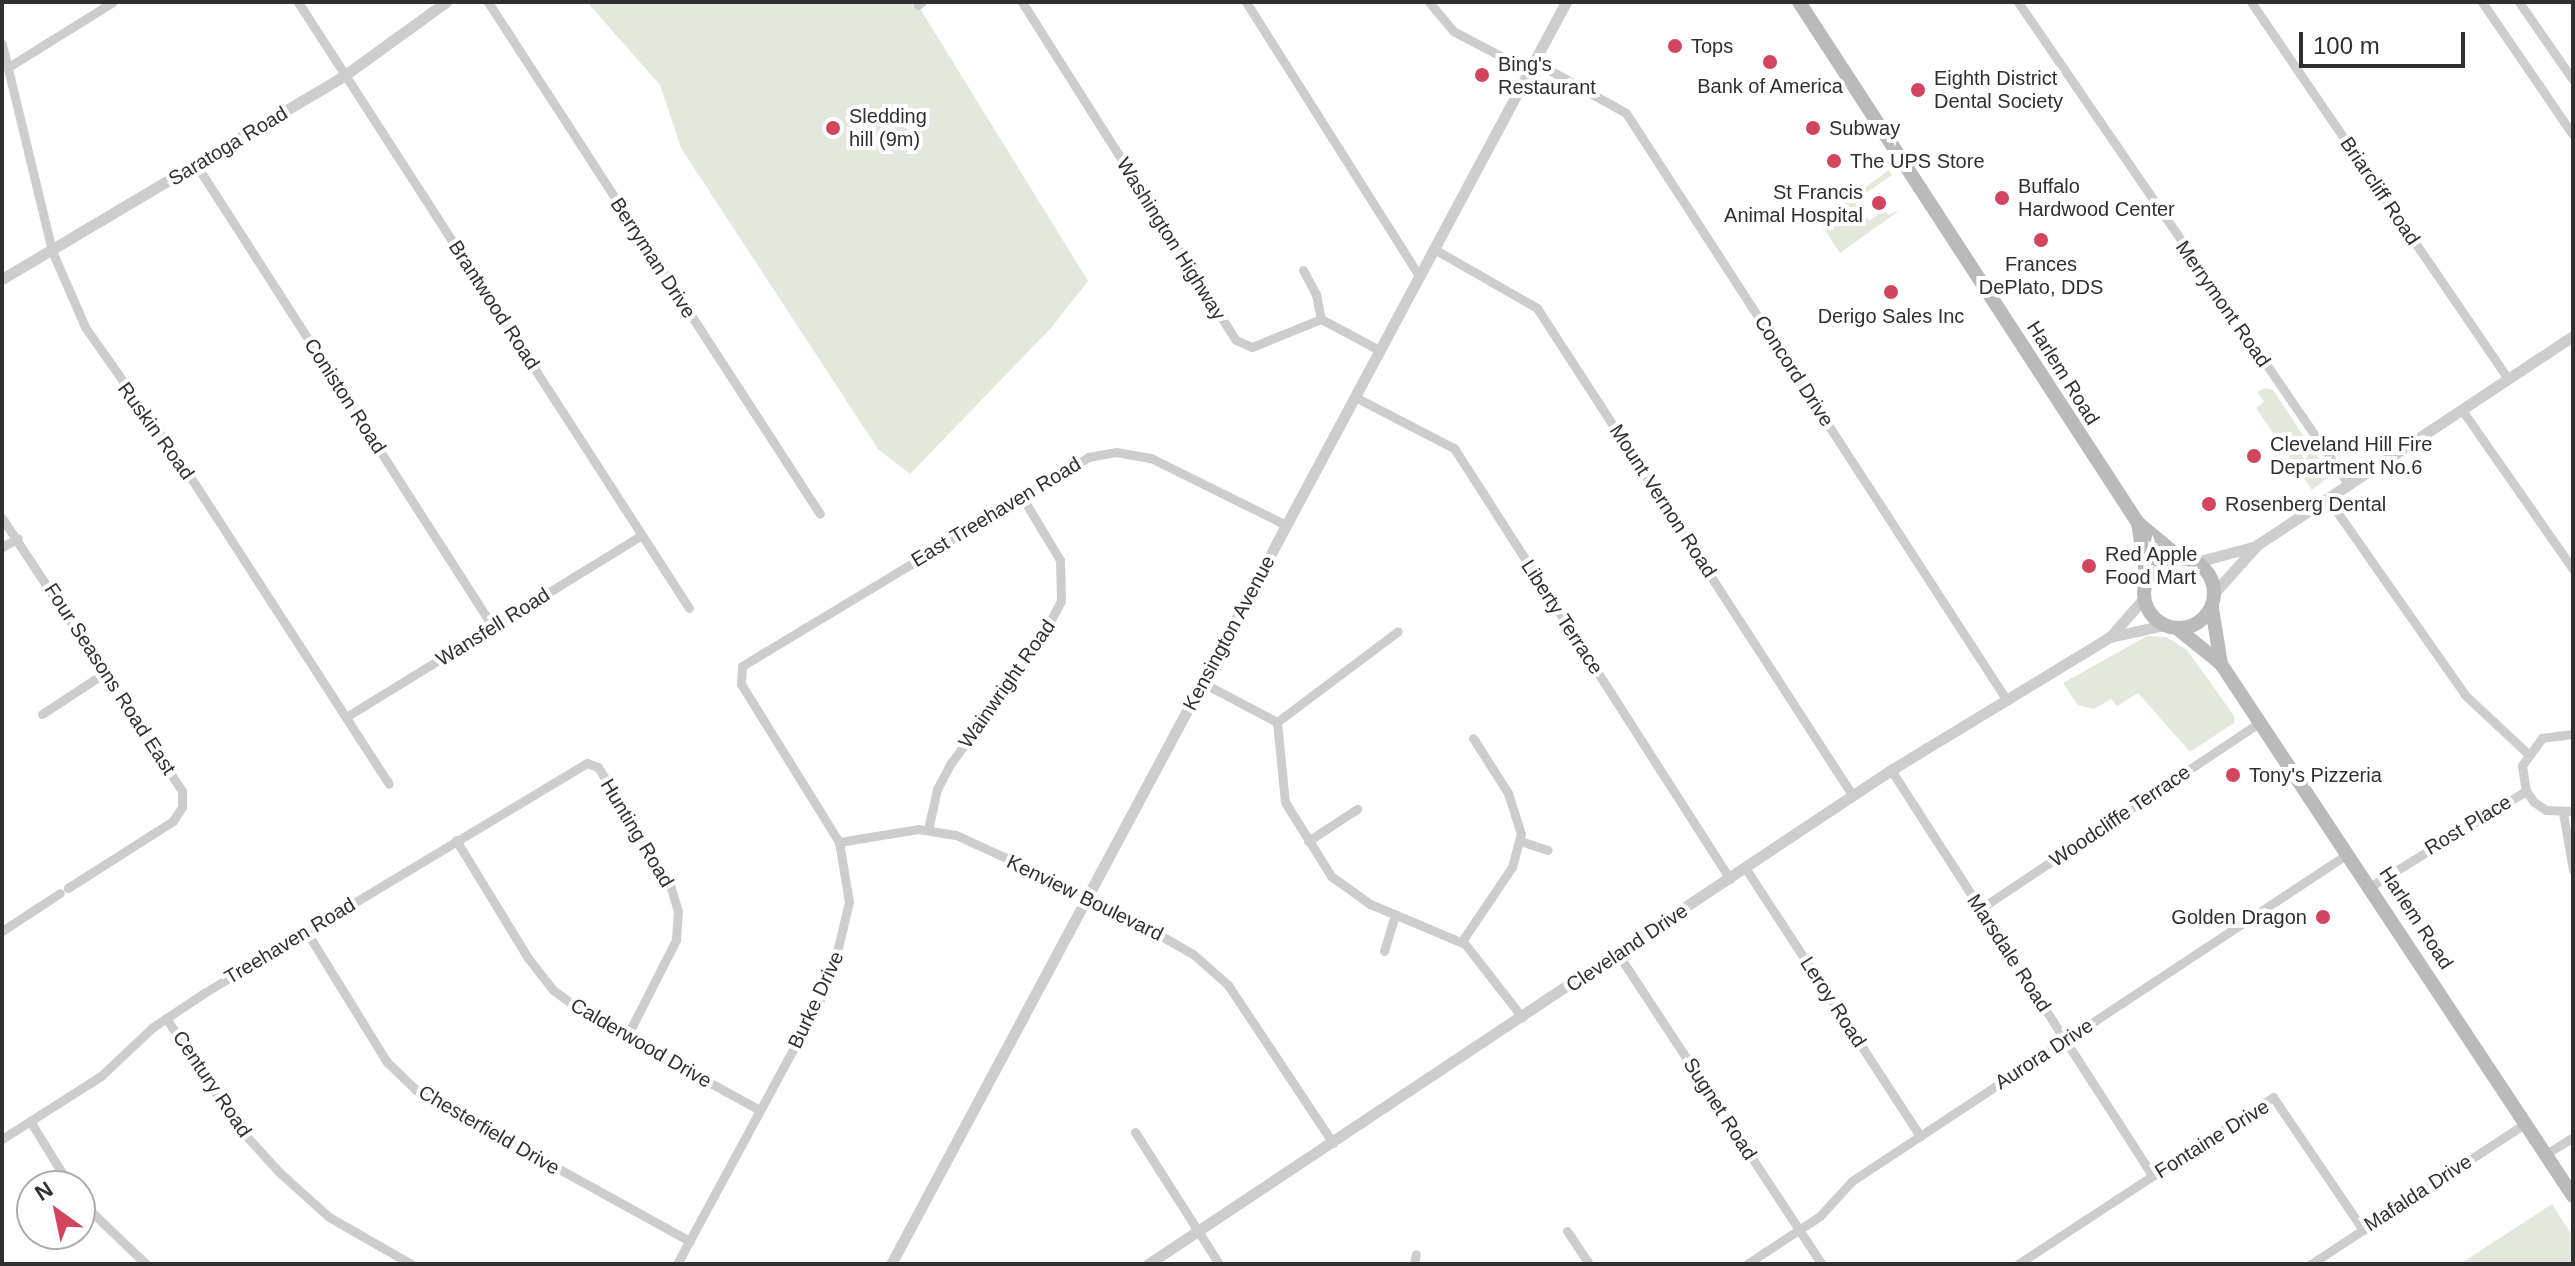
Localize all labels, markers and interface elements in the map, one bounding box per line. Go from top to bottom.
scale bar [2303,16,2469,66]
text: 100 m [2313,32,2380,59]
place label: Tops [1691,34,1733,58]
marker: Tops [1666,37,1684,55]
place label: Bing's Restaurant [1498,52,1596,99]
marker: Bank of America [1761,53,1779,71]
marker: Bing's Restaurant [1473,66,1491,84]
place label: Eighth District Dental Society [1934,66,2063,113]
place label: Bank of America [1697,74,1843,98]
marker: Eighth District Dental Society [1909,81,1927,99]
street label: Saratoga Road [164,101,292,191]
place label: Sledding hill (9m) [849,104,927,151]
place label: Subway [1829,116,1900,140]
marker: Sledding hill (9m) [824,119,842,137]
marker: Subway [1804,119,1822,137]
street label: Briarcliff Road [2335,132,2425,250]
place label: The UPS Store [1850,149,1985,173]
marker: The UPS Store [1825,152,1843,170]
street label: Washington Highway [1111,153,1231,325]
place label: Buffalo Hardwood Center [2018,174,2175,221]
place label: St Francis Animal Hospital [1724,180,1863,227]
marker: Buffalo Hardwood Center [1993,189,2011,207]
street label: Berryman Drive [605,193,701,323]
marker: St Francis Animal Hospital [1870,194,1888,212]
marker: Frances DePlato, DDS [2032,231,2050,249]
street label: Brantwood Road [443,236,545,374]
street label: Merrymont Road [2170,236,2276,372]
place label: Frances DePlato, DDS [1979,252,2103,299]
marker: Derigo Sales Inc [1882,283,1900,301]
place label: Derigo Sales Inc [1818,304,1964,328]
street label: Concord Drive [1749,311,1839,431]
street label: Harlem Road [2022,317,2104,429]
street label: Coniston Road [299,334,391,458]
street label: Ruskin Road [113,378,199,484]
street label: Mount Vernon Road [1604,420,1722,582]
place label: Cleveland Hill Fire Department No.6 [2270,432,2432,479]
marker: Cleveland Hill Fire Department No.6 [2245,447,2263,465]
street label: East Treehaven Road [907,452,1085,572]
place label: Rosenberg Dental [2225,492,2386,516]
marker: Rosenberg Dental [2200,495,2218,513]
place label: Red Apple Food Mart [2105,542,2198,589]
street label: Kensington Avenue [1178,551,1280,715]
street label: Liberty Terrace [1516,555,1608,679]
marker: Red Apple Food Mart [2080,557,2098,575]
street label: Four Seasons Road East [39,579,181,779]
street label: Wansfell Road [432,583,554,671]
street label: Wainwright Road [954,615,1060,753]
street label: Woodcliffe Terrace [2045,760,2195,872]
place label: Tony's Pizzeria [2249,763,2382,787]
marker: Tony's Pizzeria [2224,766,2242,784]
street label: Hunting Road [595,774,679,892]
street label: Rost Place [2420,790,2516,860]
street label: Kenview Boulevard [1003,850,1167,946]
street label: Harlem Road [2374,862,2458,974]
street label: Marsdale Road [1962,890,2056,1016]
street label: Treehaven Road [220,893,360,989]
street label: Cleveland Drive [1562,899,1692,997]
place label: Golden Dragon [2171,905,2307,929]
marker: Golden Dragon [2314,908,2332,926]
street label: Burke Drive [783,948,849,1052]
street label: Leroy Road [1795,952,1871,1052]
street label: Calderwood Drive [566,993,716,1093]
street label: Aurora Drive [1990,1013,2098,1095]
street label: Century Road [168,1026,256,1142]
street label: Sugnet Road [1678,1054,1762,1164]
street label: Chesterfield Drive [414,1080,564,1180]
street label: Fontaine Drive [2150,1094,2274,1184]
street label: Mafalda Drive [2360,1149,2476,1237]
north arrow [16,1170,96,1250]
text: N [30,1176,57,1206]

